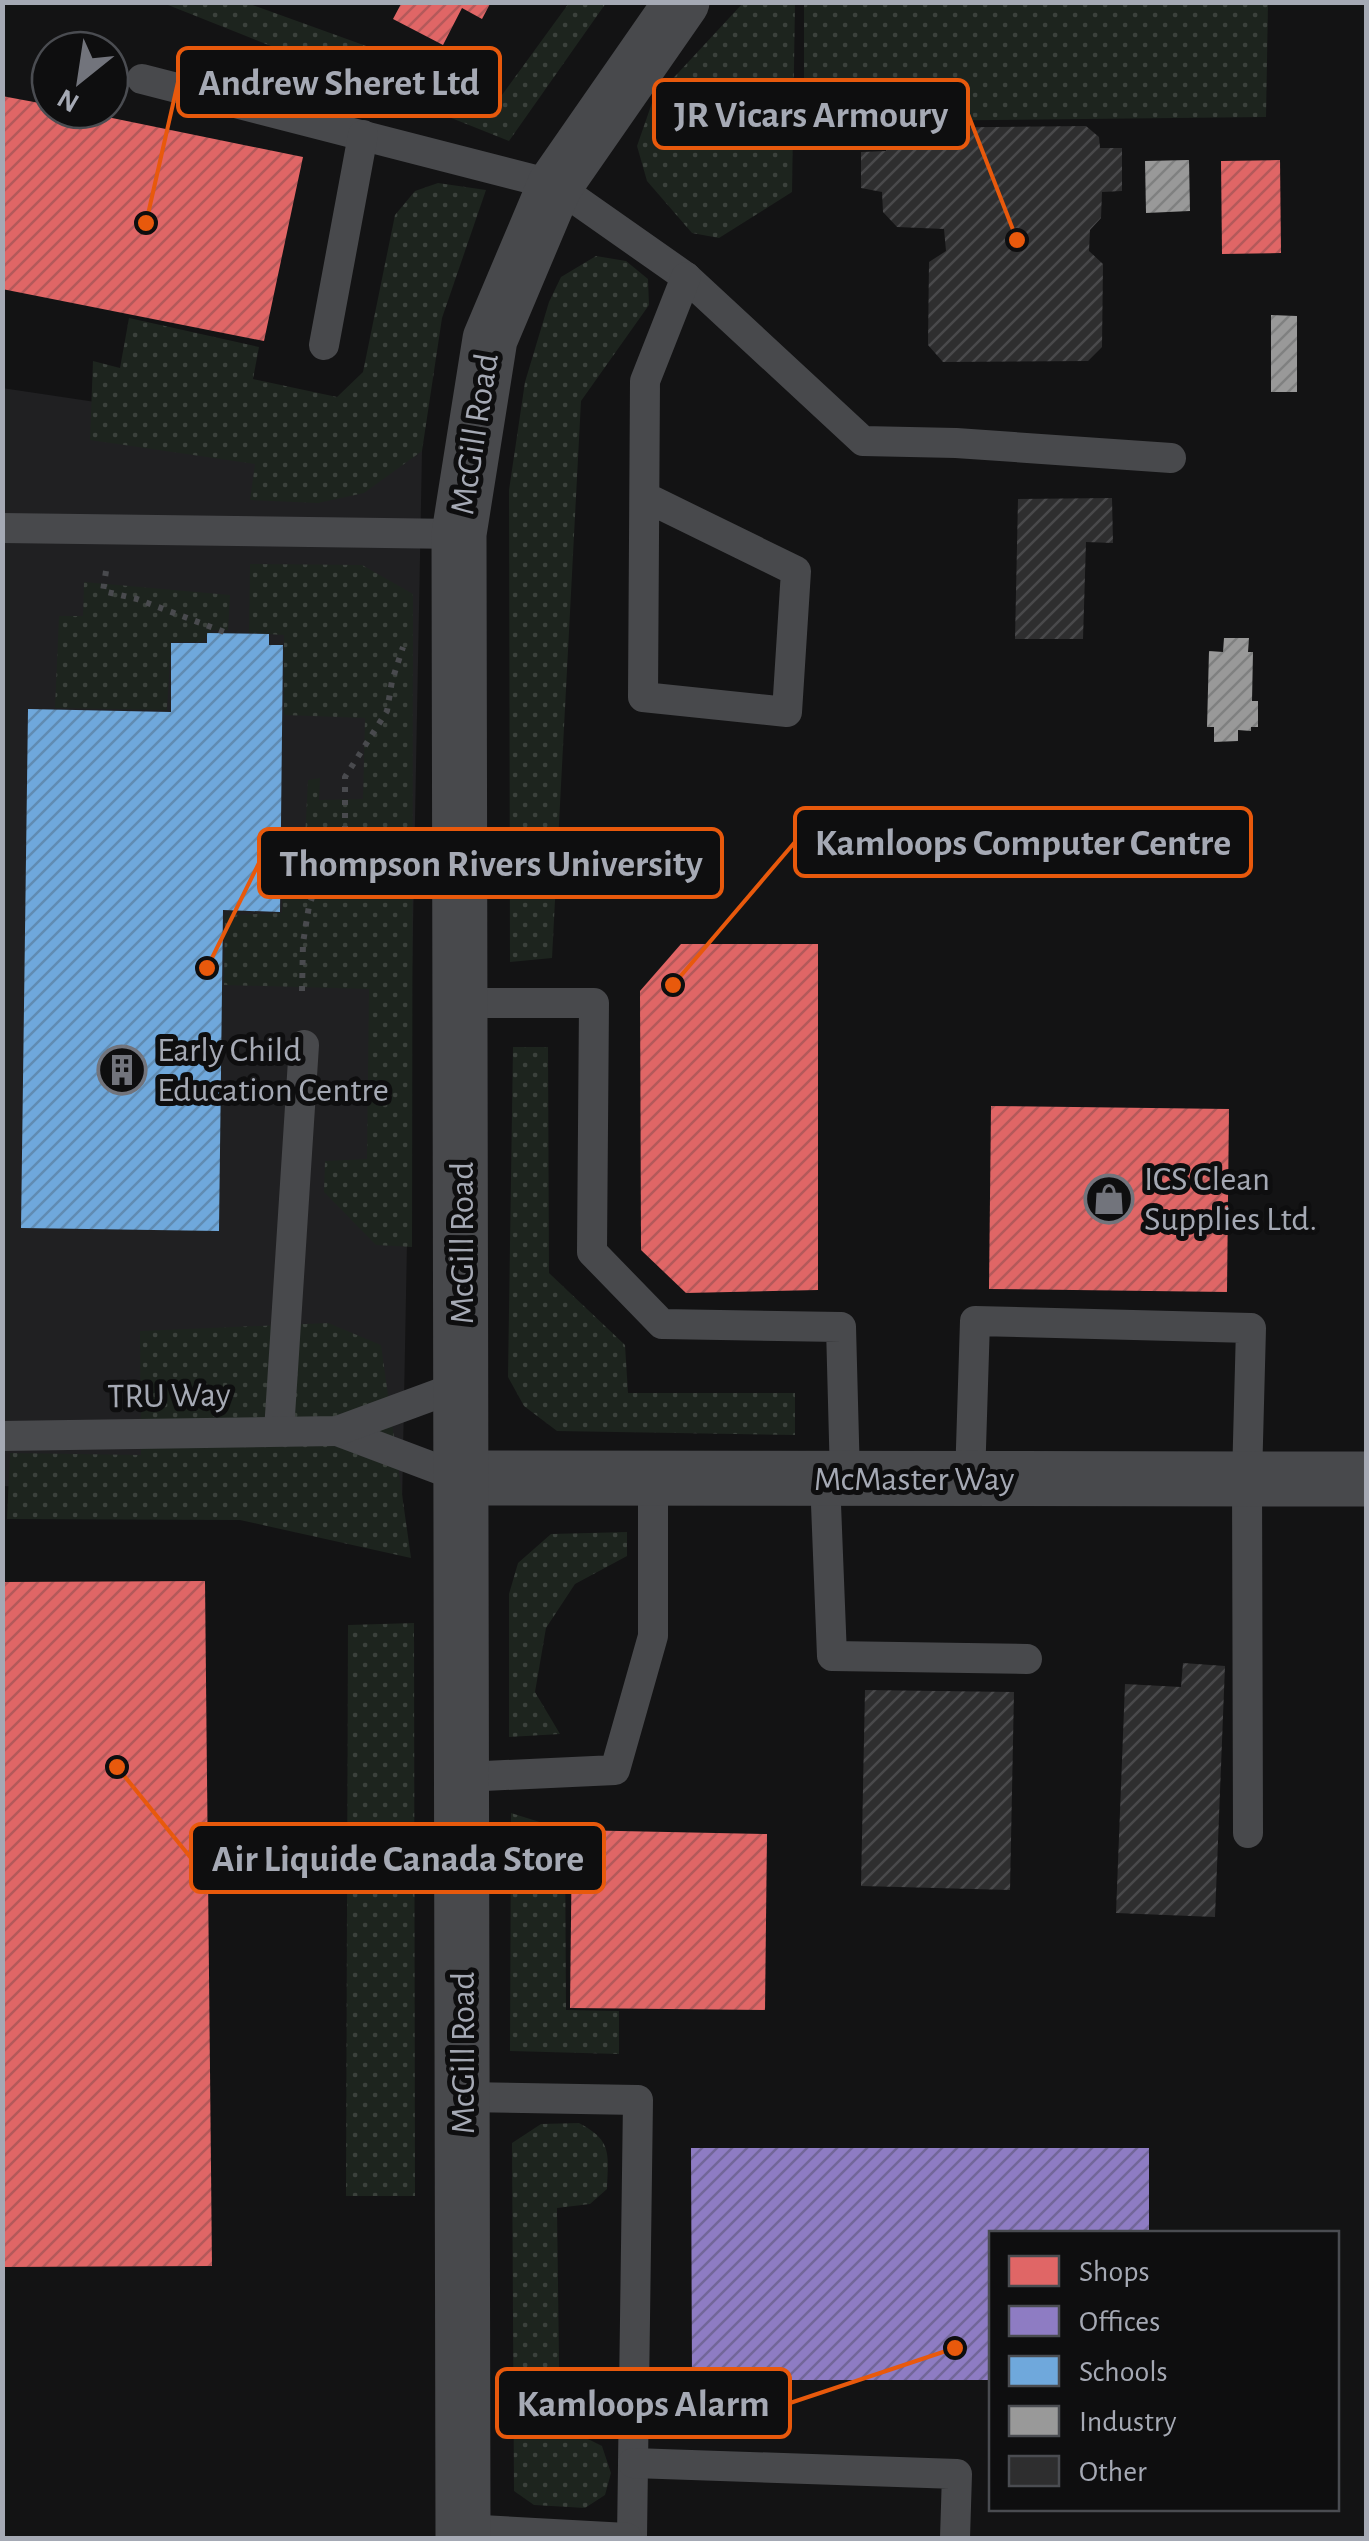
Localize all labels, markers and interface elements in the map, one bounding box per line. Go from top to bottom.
north arrow [30,30,130,130]
callout: Andrew Sheret Ltd [178,48,500,116]
text: Andrew Sheret Ltd [198,65,480,103]
callout: JR Vicars Armoury [654,80,968,148]
text: N [53,83,84,117]
text: JR Vicars Armoury [674,97,948,135]
street label: McGill Road [445,351,505,517]
callout: Kamloops Computer Centre [795,808,1251,876]
text: Kamloops Computer Centre [815,825,1231,863]
callout: Thompson Rivers University [259,829,722,897]
text: Thompson Rivers University [279,846,703,884]
place label: Early Child Education Centre [157,1033,389,1108]
building icon: Early Child Education Centre [96,1044,148,1096]
street label: McGill Road [445,1162,480,1324]
place label: ICS Clean Supplies Ltd. [1144,1162,1317,1237]
shop icon: ICS Clean Supplies Ltd. [1083,1173,1135,1225]
street label: TRU Way [107,1377,231,1415]
street label: McMaster Way [814,1462,1014,1497]
callout: Air Liquide Canada Store [191,1824,604,1892]
text: Air Liquide Canada Store [212,1841,584,1879]
street label: McGill Road [446,1972,481,2134]
legend [989,2231,1339,2511]
text: Shops [1079,2257,1150,2287]
text: Offices [1079,2307,1160,2337]
text: Schools [1079,2357,1168,2387]
callout: Kamloops Alarm [497,2369,790,2437]
text: Kamloops Alarm [516,2386,770,2424]
text: Industry [1079,2407,1177,2437]
text: Other [1079,2457,1147,2487]

